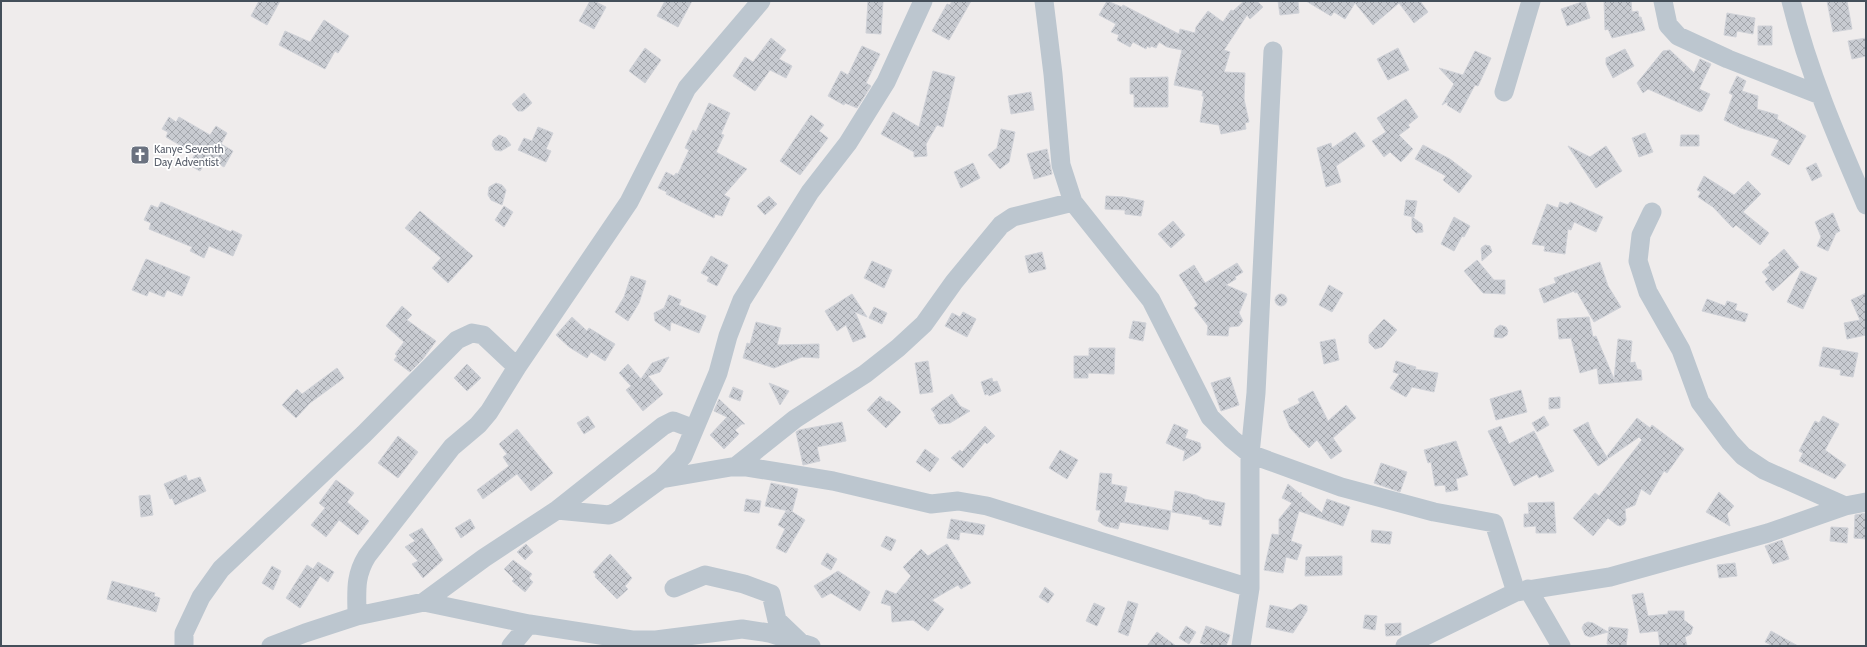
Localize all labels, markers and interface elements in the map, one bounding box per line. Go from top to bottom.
place label: Kanye Seventh Day Adventist [154,142,224,169]
church icon: Kanye Seventh Day Adventist [129,144,151,166]

